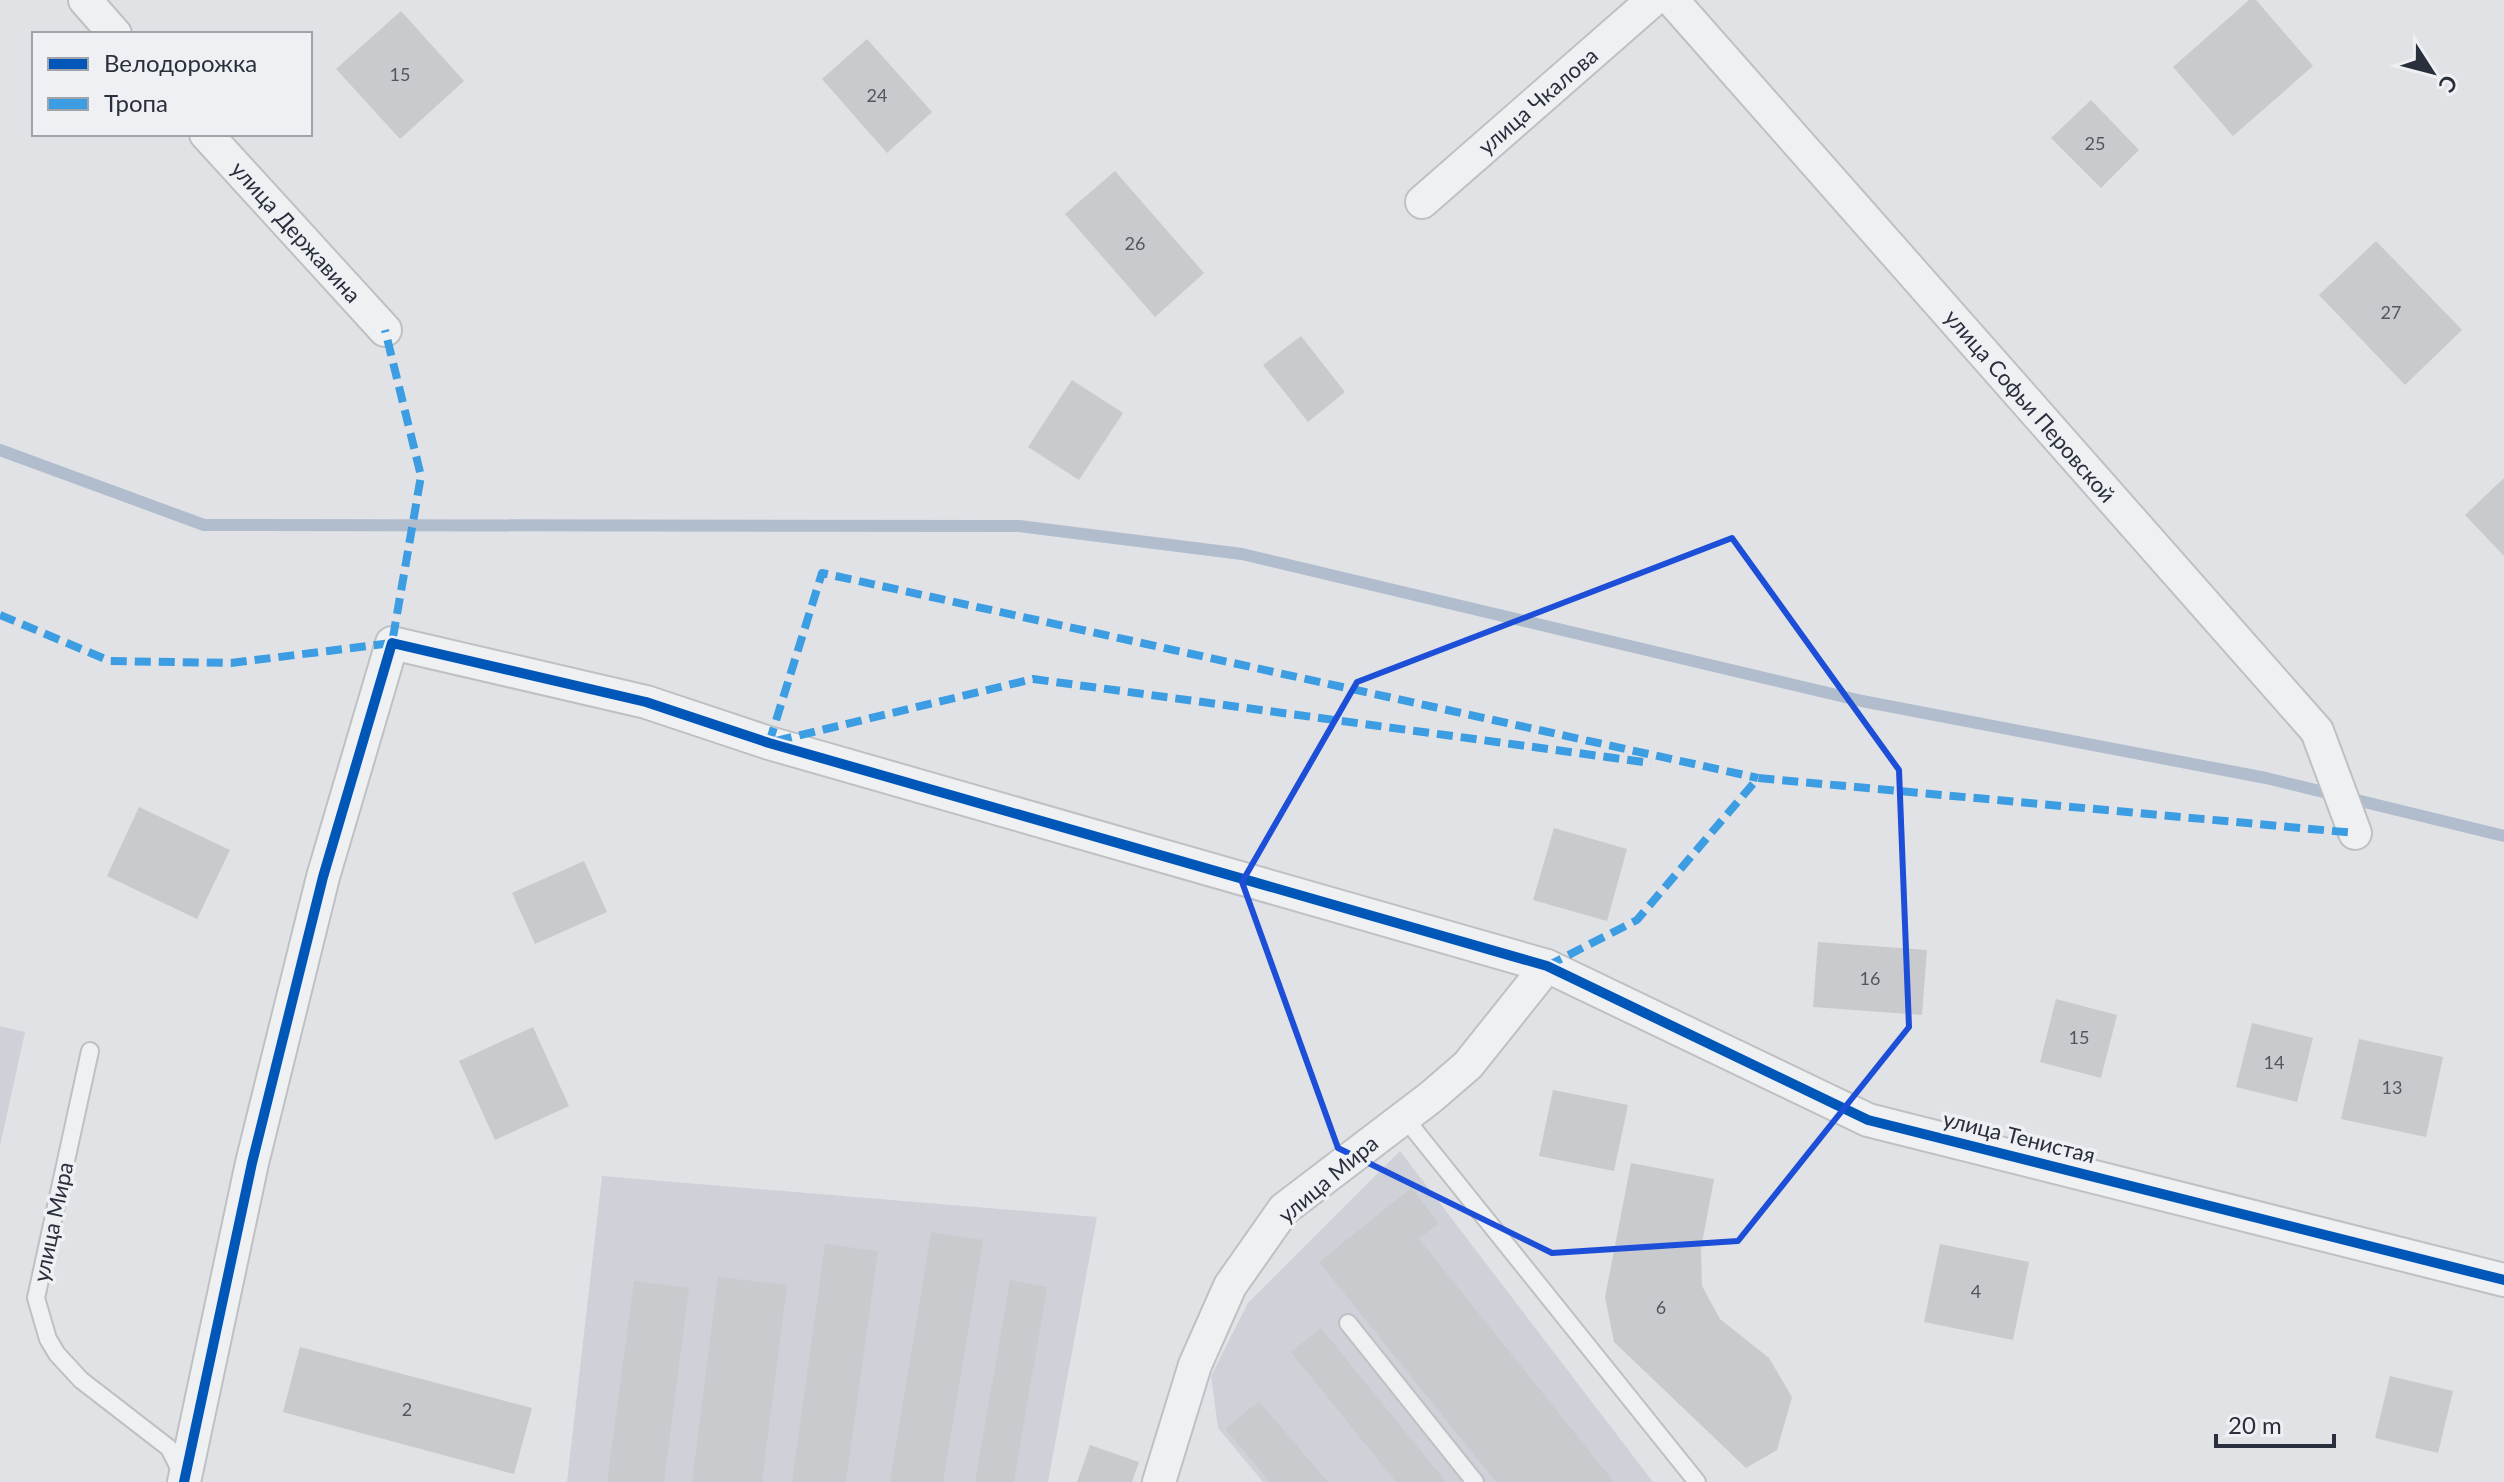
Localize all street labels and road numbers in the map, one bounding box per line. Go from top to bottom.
street label: улица Чкалова [1472,41,1603,160]
street label: улица Державина [226,155,367,308]
street label: улица Софьи Перовской [1939,304,2122,508]
street label: улица Тенистая [1940,1105,2098,1168]
street label: улица Мира [1272,1129,1383,1228]
street label: улица Мира [27,1159,78,1284]

